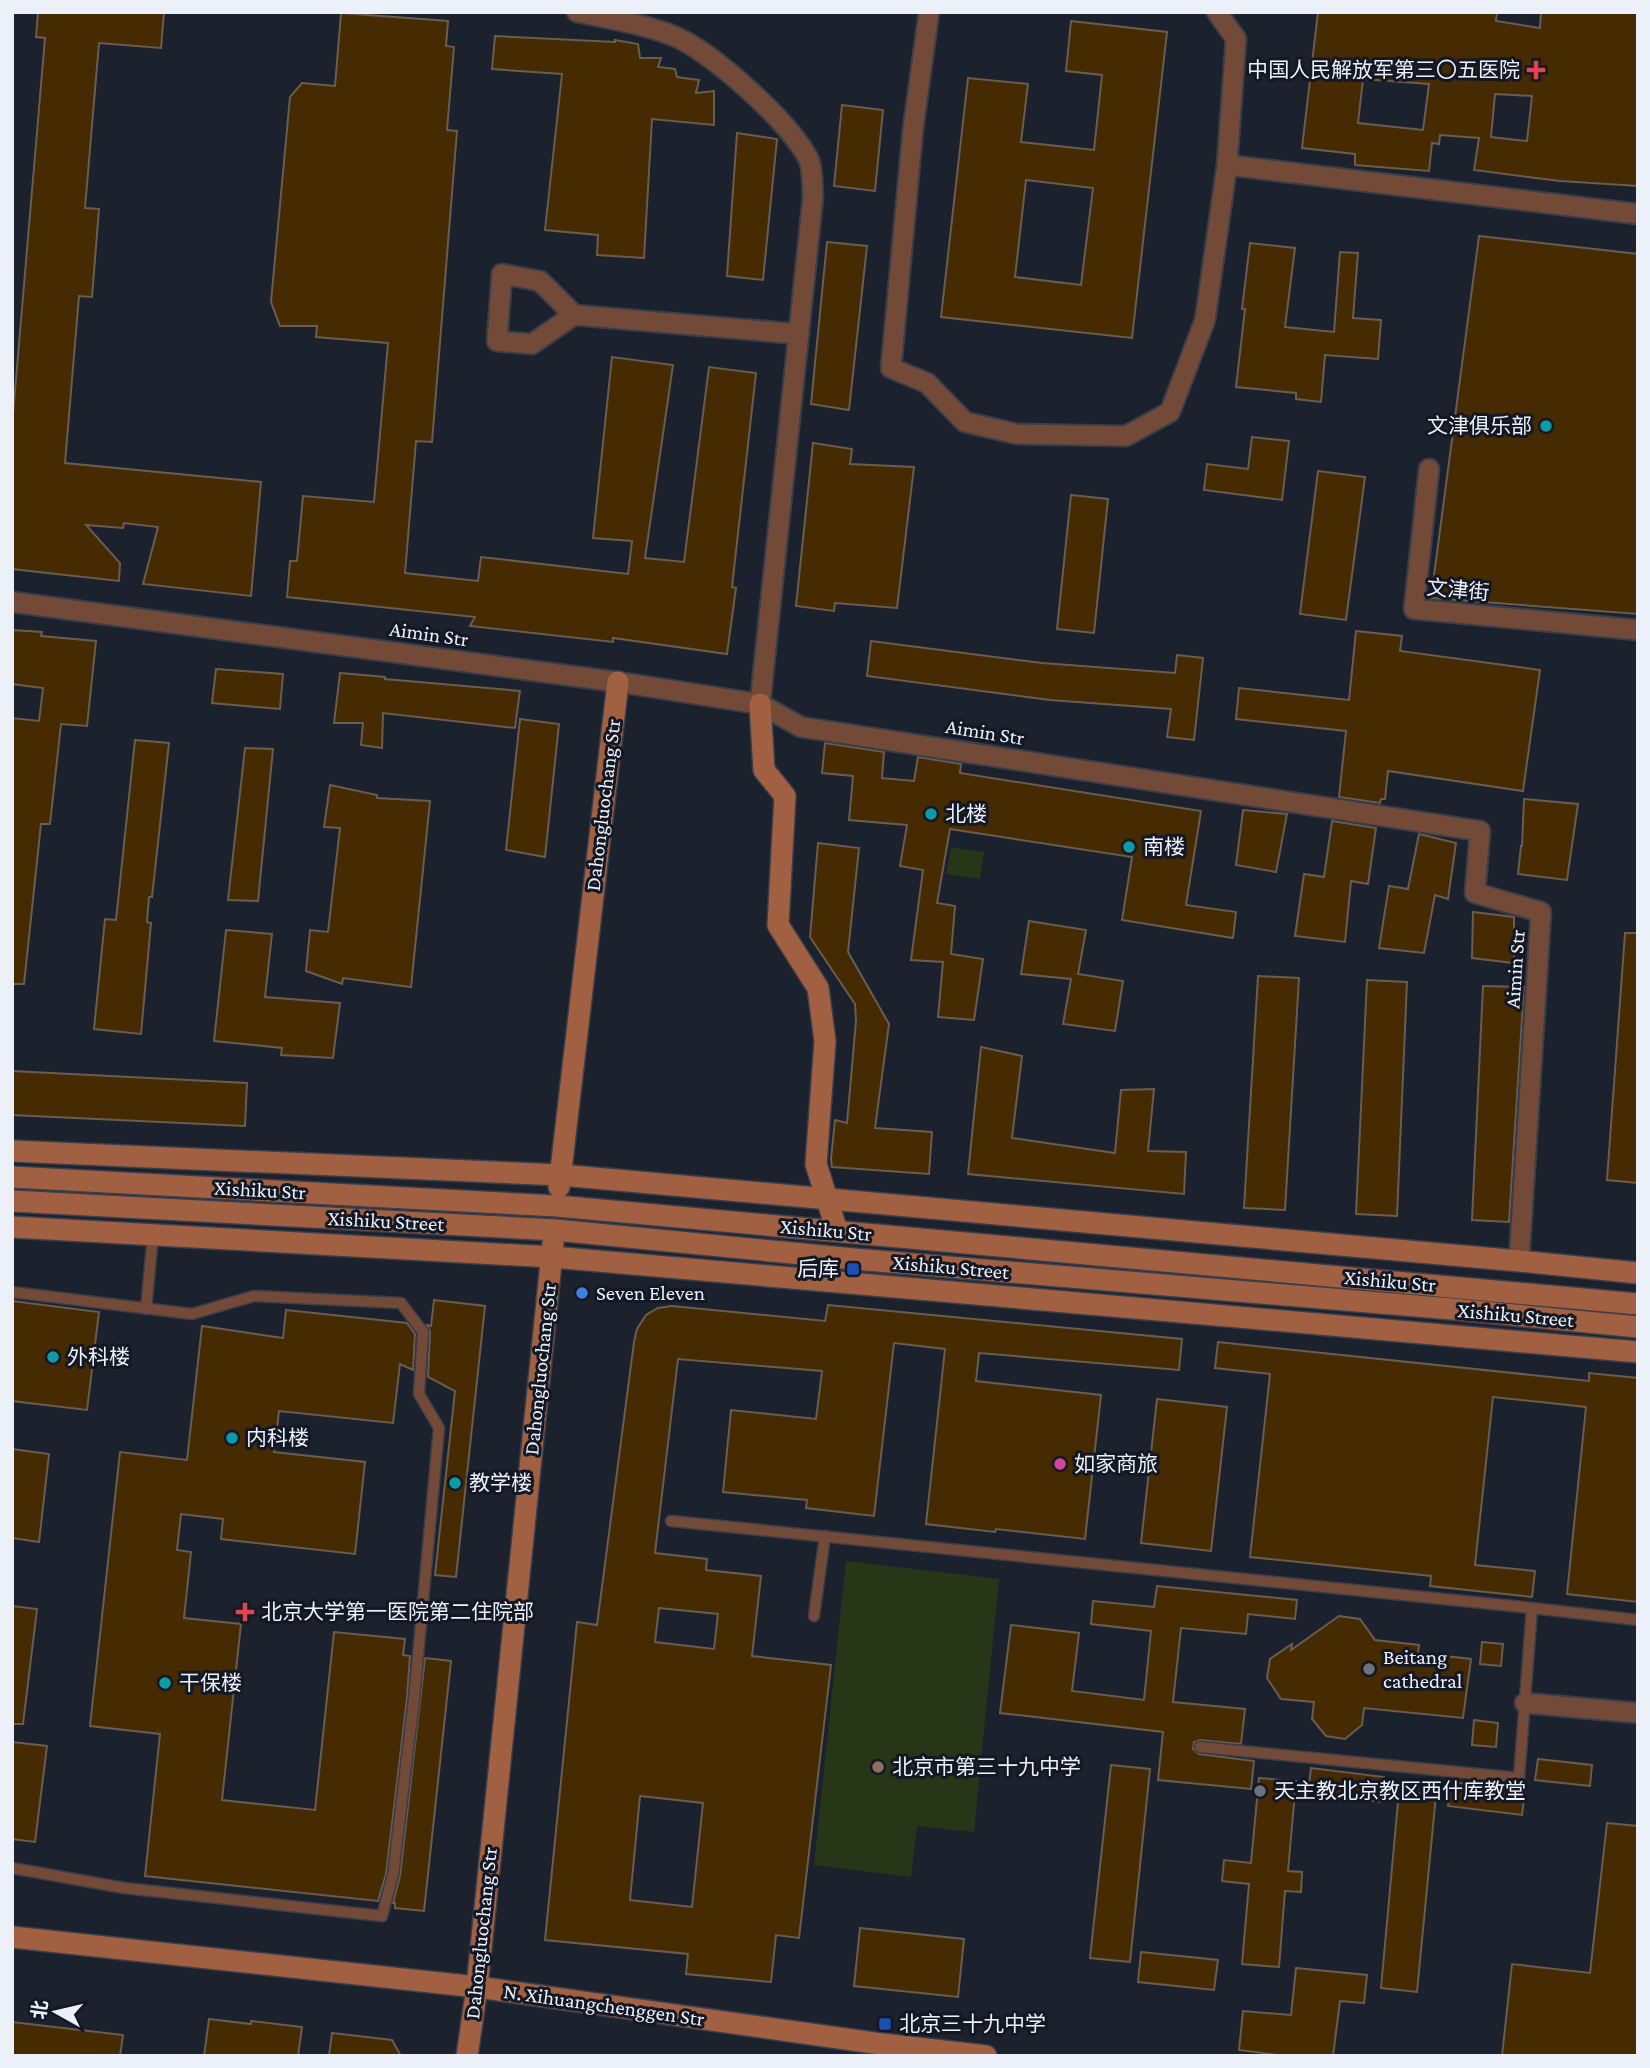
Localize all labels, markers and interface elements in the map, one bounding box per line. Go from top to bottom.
place label: 中国人民解放军第三〇五医院 [1247,58,1520,82]
marker: 中国人民解放军第三〇五医院 [1526,60,1546,80]
place label: 文津俱乐部 [1427,414,1532,438]
marker: 文津俱乐部 [1538,418,1554,434]
street label: 文津街 [1426,575,1490,605]
street label: Aimin Str [388,617,470,651]
street label: Aimin Str [944,714,1027,750]
street label: Dahongluochang Str [581,717,626,892]
place label: 北楼 [945,802,987,826]
marker: 北楼 [923,806,939,822]
place label: 南楼 [1143,835,1185,859]
marker: 南楼 [1121,839,1137,855]
street label: Aimin Str [1500,928,1530,1009]
street label: Xishiku Str [214,1176,307,1204]
street label: Xishiku Street [327,1206,446,1236]
street label: Xishiku Str [779,1214,873,1246]
street label: Xishiku Street [892,1250,1011,1284]
place label: 后库 [797,1257,839,1281]
marker: 后库 [845,1261,861,1277]
street label: Xishiku Str [1343,1265,1437,1297]
street label: Dahongluochang Str [519,1281,561,1456]
place label: Seven Eleven [596,1281,705,1305]
marker: Seven Eleven [574,1285,590,1301]
street label: Xishiku Street [1457,1298,1576,1332]
place label: 外科楼 [67,1345,130,1369]
marker: 外科楼 [45,1349,61,1365]
place label: 内科楼 [246,1426,309,1450]
marker: 内科楼 [224,1430,240,1446]
place label: 如家商旅 [1074,1452,1158,1476]
marker: 如家商旅 [1052,1456,1068,1472]
place label: 教学楼 [469,1471,532,1495]
marker: 教学楼 [447,1475,463,1491]
place label: 北京大学第一医院第二住院部 [261,1600,534,1624]
marker: 北京大学第一医院第二住院部 [235,1602,255,1622]
place label: Beitang cathedral [1383,1645,1462,1693]
marker: Beitang cathedral [1361,1661,1377,1677]
place label: 干保楼 [179,1671,242,1695]
marker: 干保楼 [157,1675,173,1691]
place label: 北京市第三十九中学 [892,1755,1081,1779]
marker: 北京市第三十九中学 [870,1759,886,1775]
place label: 天主教北京教区西什库教堂 [1274,1779,1526,1803]
marker: 天主教北京教区西什库教堂 [1252,1783,1268,1799]
street label: Dahongluochang Str [460,1845,502,2020]
north arrow [21,1977,91,2047]
street label: N. Xihuangchenggen Str [502,1979,706,2031]
text: 北 [28,1999,51,2021]
place label: 北京三十九中学 [899,2012,1046,2036]
marker: 北京三十九中学 [877,2016,893,2032]

